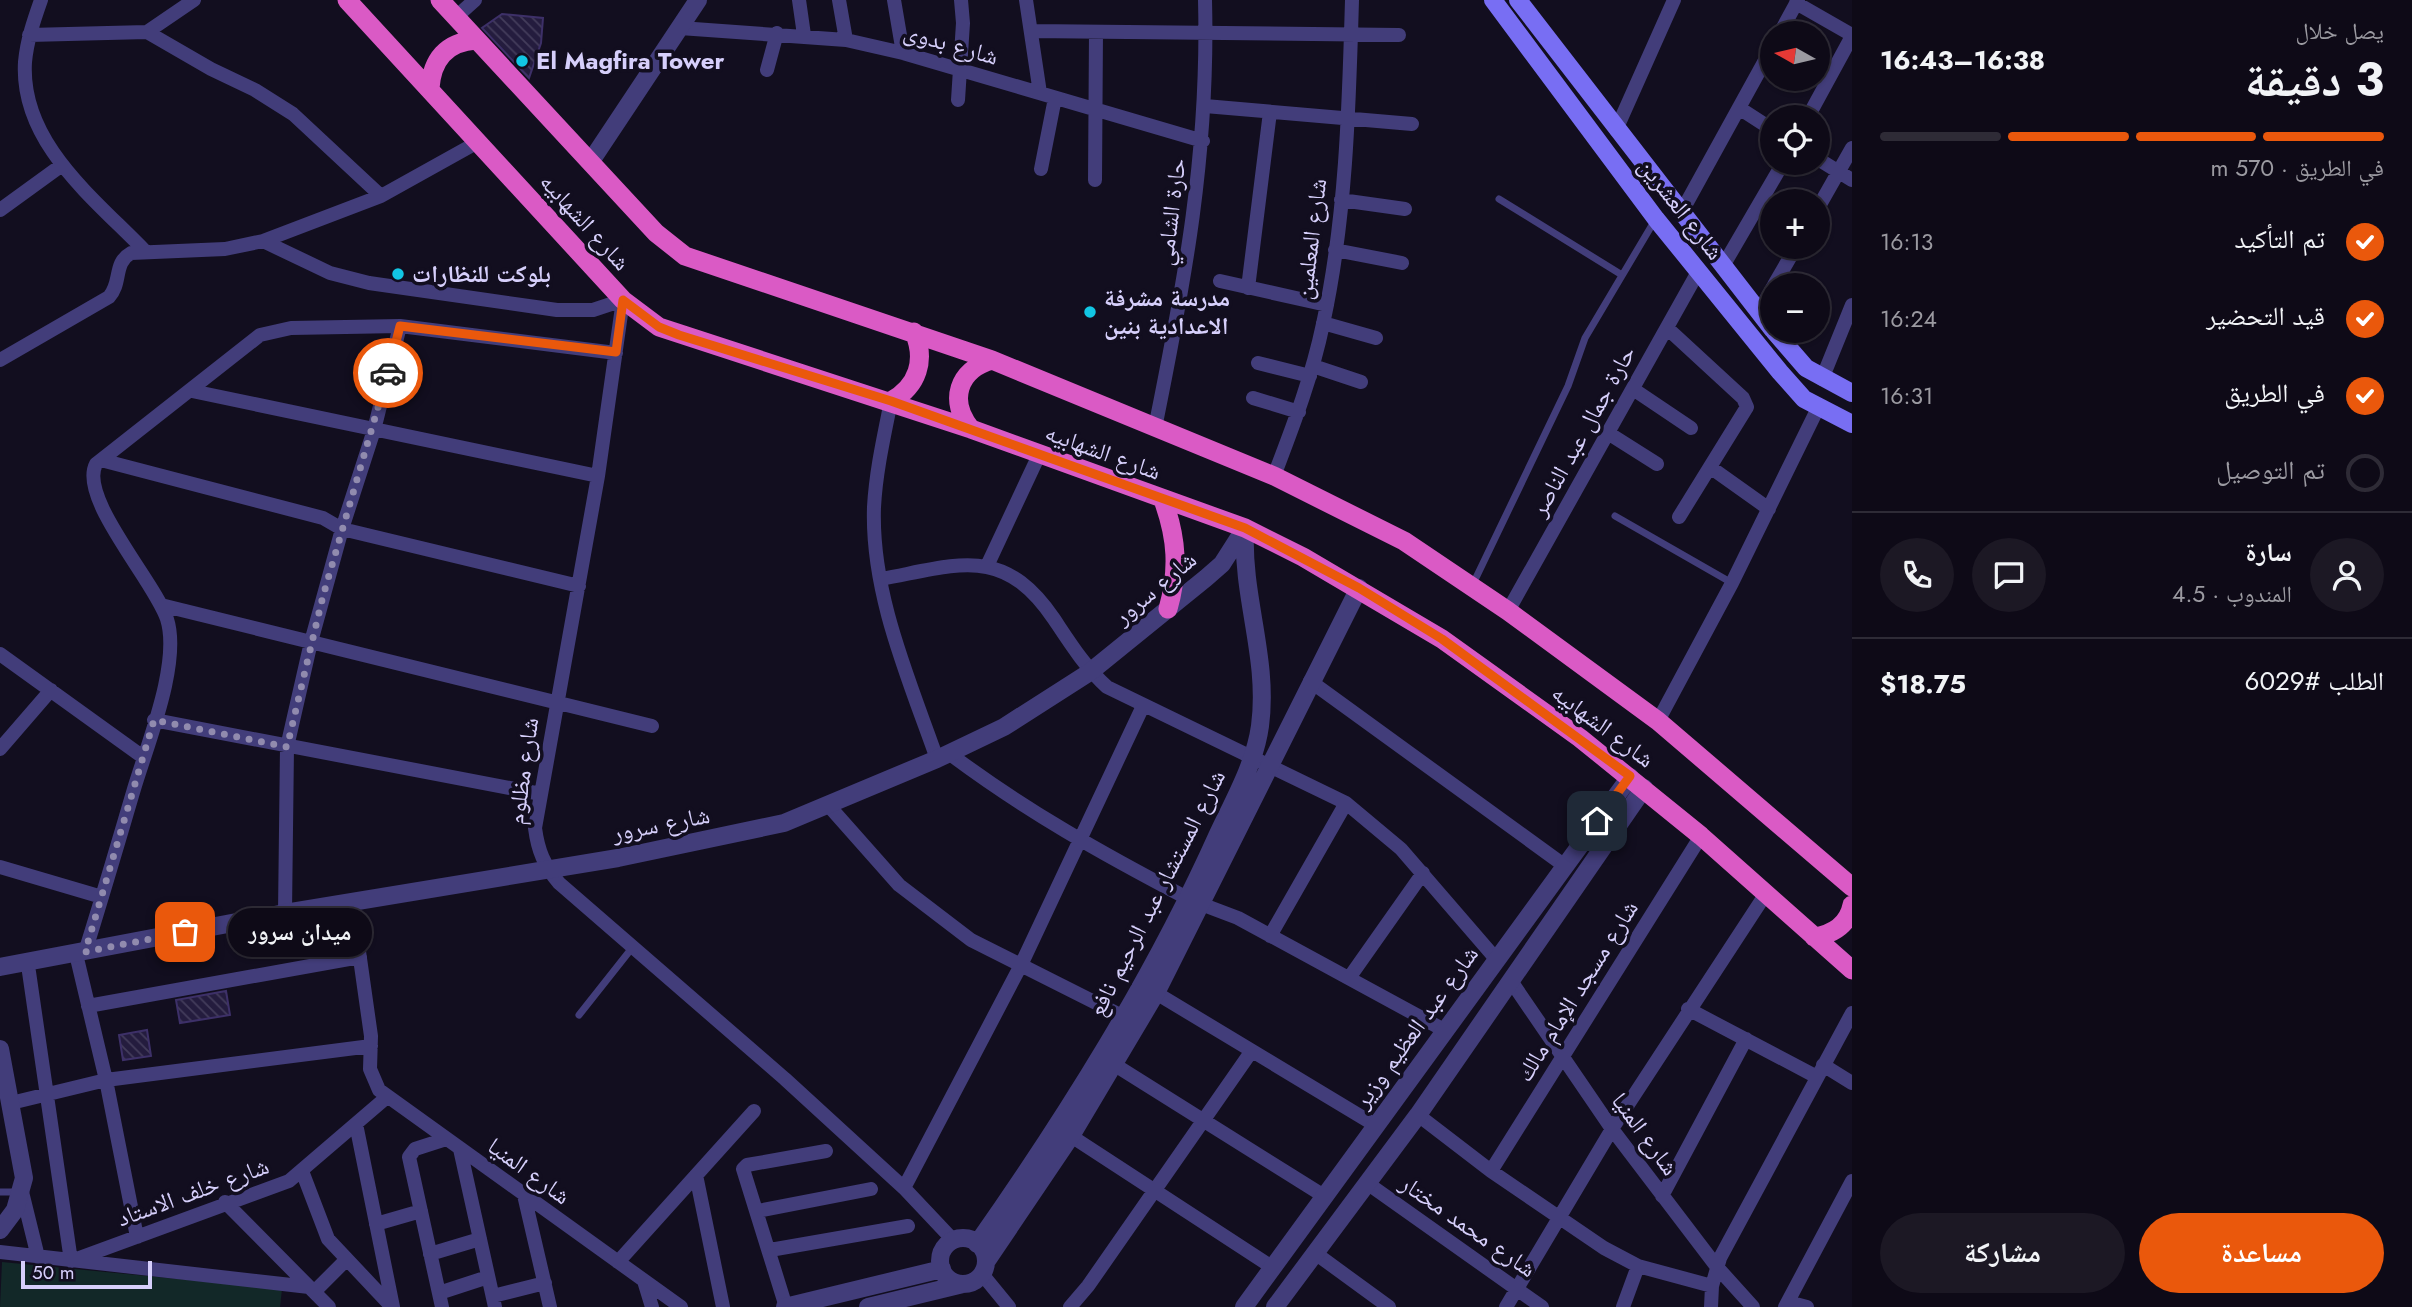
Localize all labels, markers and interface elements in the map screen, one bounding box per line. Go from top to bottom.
street label: شارع بدوى [900,13,1003,74]
text: يصل خلال [2295,14,2384,48]
north arrow [1760,21,1830,91]
map controls [1760,21,1830,343]
text: 16:38–16:43 [1880,41,2045,79]
place label: El Magfira Tower [536,43,725,78]
text: 3 دقيقة [2245,47,2384,113]
marker: El Magfira Tower [514,53,530,69]
button: locate [1760,105,1830,175]
street label: شارع العشرين [1630,150,1733,267]
text: في الطريق · 570 m [2210,151,2384,185]
street label: حارة الشامي [1147,156,1197,268]
street label: شارع الشهابيه [532,165,639,278]
street label: شارع المعلمين [1286,176,1335,302]
button: + [1760,189,1830,259]
text: تم التأكيد [2234,220,2325,258]
icon: check [2346,223,2384,261]
text: 16:13 [1880,225,1933,259]
place label: بلوكت للنظارات [412,256,551,291]
marker: بلوكت للنظارات [390,266,406,282]
button: − [1760,273,1830,343]
place label: مدرسة مشرفة الاعدادية بنين [1104,280,1230,343]
text: قيد التحضير [2206,297,2325,335]
icon: check [2346,300,2384,338]
text: 16:24 [1880,302,1937,336]
marker: مدرسة مشرفة الاعدادية بنين [1082,304,1098,320]
courier [353,338,423,408]
street label: حارة جمال عبد الناصر [1521,339,1644,523]
icon: car [369,354,407,392]
text: في الطريق [2224,374,2325,412]
icon: check [2346,377,2384,415]
text: 16:31 [1880,379,1933,413]
street label: شارع الشهابيه [1040,414,1166,489]
text: تم التوصيل [2216,451,2325,489]
text: سارة [2245,533,2292,571]
button: phone [1880,538,1954,612]
button: chat [1972,538,2046,612]
button: person [2310,538,2384,612]
street label: شارع سرور [1105,542,1204,633]
text: المندوب · 4.5 [2172,577,2292,611]
text: الطلب #6029 [2244,662,2384,700]
text: $18.75 [1880,665,1966,703]
street label: شارع الشهابيه [1545,675,1662,776]
street label: شارع مظلوم [498,715,547,827]
street label: شارع المستشار عبد الرحيم نافع [1079,763,1234,1022]
pin [1567,791,1627,851]
street label: شارع سرور [608,797,713,850]
icon: home [1578,802,1616,840]
street label: شارع مسجد الإمام مالك [1507,893,1647,1088]
pin [155,902,215,962]
callout: ميدان سرور [227,908,370,956]
icon: bag [166,913,204,951]
text: ميدان سرور [249,915,351,949]
street label: شارع عبد العظيم وزير [1344,938,1487,1116]
street label: شارع المنيا [1603,1085,1688,1183]
street label: شارع المنيا [480,1128,578,1213]
street label: شارع خلف الاستاد [112,1148,274,1235]
street label: شارع محمد مختار [1392,1165,1544,1286]
button: مشاركة [1880,1213,2125,1293]
button: مساعدة [2139,1213,2384,1293]
scale bar [21,1258,152,1290]
text: 50 m [32,1259,75,1286]

